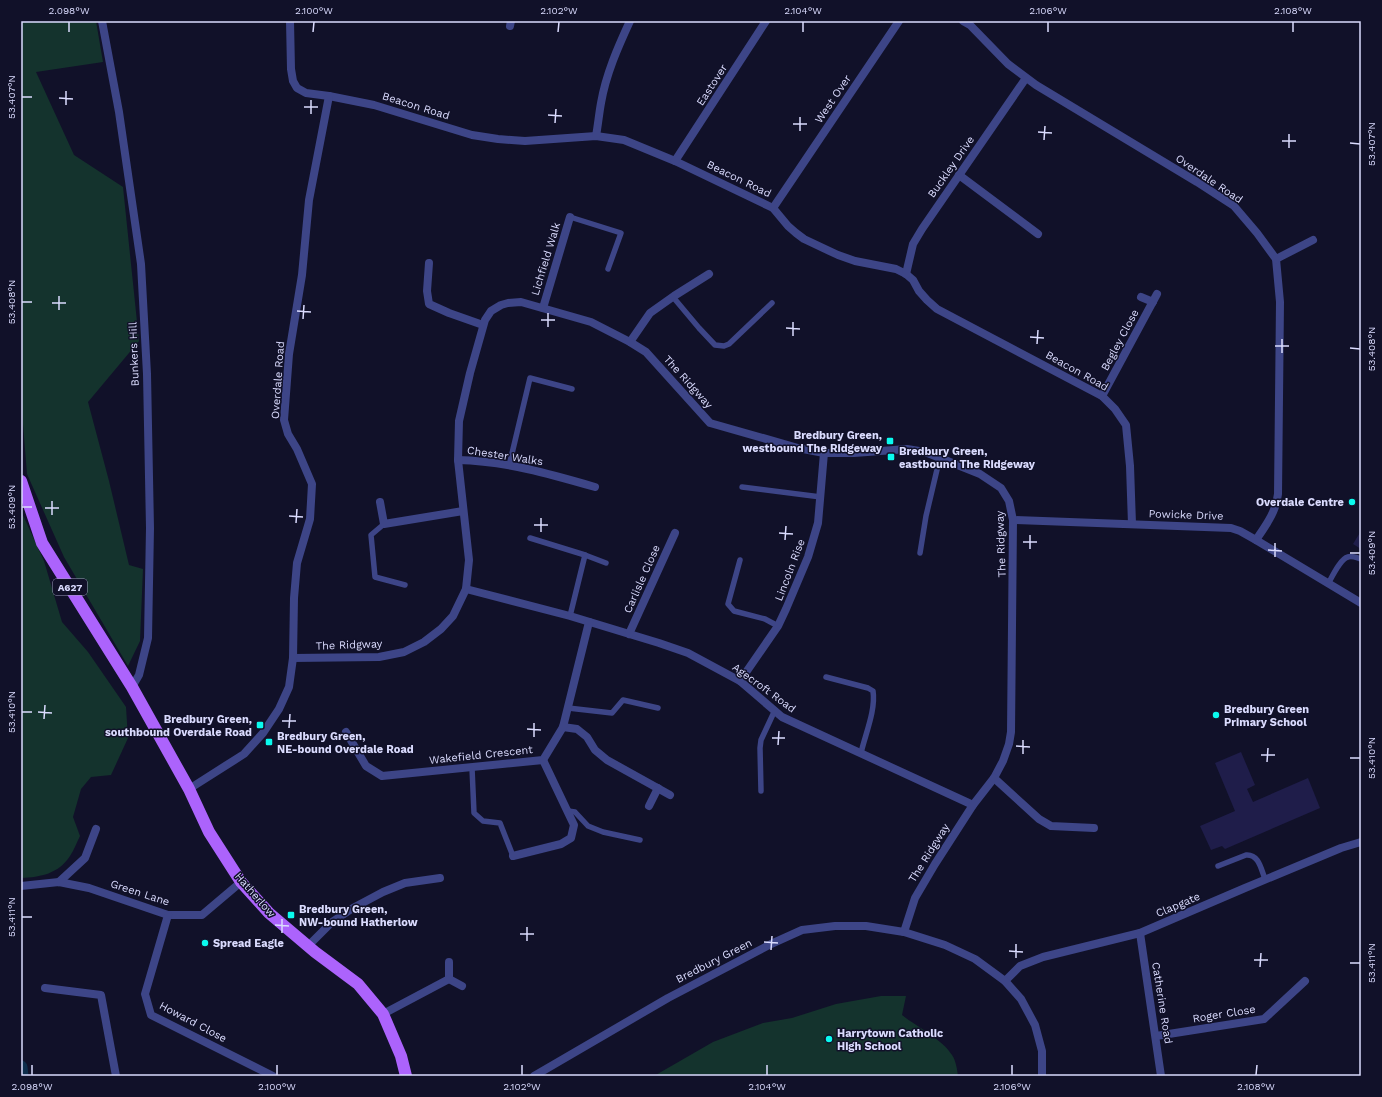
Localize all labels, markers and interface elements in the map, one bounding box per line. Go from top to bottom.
text: 2.098°W [48,5,90,16]
text: 2.100°W [295,5,333,16]
text: 2.102°W [540,5,578,16]
text: 2.104°W [784,5,822,16]
text: 2.106°W [1029,5,1067,16]
text: 2.108°W [1274,5,1312,16]
street label: Eastover [694,61,730,108]
street label: West Over [812,72,854,126]
text: 53.407°N [6,75,17,119]
street label: Beacon Road [381,90,451,122]
text: 53.407°N [1366,122,1377,166]
street label: Buckley Drive [925,134,977,200]
street label: Overdale Road [1173,152,1245,206]
street label: Beacon Road [705,158,773,200]
street label: Lichfield Walk [529,221,563,297]
text: 53.408°N [6,280,17,324]
street label: Begley Close [1098,307,1142,373]
street label: Bunkers Hill [126,321,142,387]
text: 53.408°N [1366,327,1377,371]
street label: Overdale Road [269,341,287,419]
street label: Beacon Road [1043,348,1111,394]
street label: The Ridgway [661,353,715,411]
place label: Bredbury Green, westbound The Ridgeway [743,429,883,455]
marker: Bredbury Green, westbound The Ridgeway [885,436,895,446]
street label: Chester Walks [466,444,544,468]
place label: Bredbury Green, eastbound The Ridgeway [899,445,1036,471]
marker: Bredbury Green, eastbound The Ridgeway [886,452,896,462]
text: 53.409°N [6,485,17,529]
place label: Overdale Centre [1256,496,1344,509]
marker: Overdale Centre [1347,497,1357,507]
street label: Powicke Drive [1148,507,1224,523]
street label: The Ridgway [993,510,1009,578]
text: 53.409°N [1366,531,1377,575]
street label: Lincoln Rise [772,537,808,603]
street label: Carlisle Close [621,543,663,615]
road number: A627 [53,579,87,595]
street label: The Ridgway [315,637,383,653]
street label: Agecroft Road [730,661,798,715]
text: 53.410°N [6,691,17,733]
place label: Bredbury Green Primary School [1224,703,1309,729]
marker: Bredbury Green Primary School [1211,710,1221,720]
place label: Bredbury Green, southbound Overdale Road [105,713,252,739]
marker: Bredbury Green, southbound Overdale Road [255,720,265,730]
place label: Bredbury Green, NE-bound Overdale Road [277,730,414,756]
marker: Bredbury Green, NE-bound Overdale Road [264,737,274,747]
text: 53.410°N [1366,737,1377,779]
street label: Wakefield Crescent [429,743,534,767]
street label: The Ridgway [906,821,952,885]
street label: Hatherlow [232,870,278,920]
street label: Green Lane [109,877,171,909]
street label: Clapgate [1154,890,1202,920]
text: 53.411°N [6,897,17,937]
place label: Bredbury Green, NW-bound Hatherlow [299,903,418,929]
marker: Bredbury Green, NW-bound Hatherlow [286,910,296,920]
street label: Bredbury Green [674,936,754,986]
place label: Spread Eagle [213,937,284,950]
marker: Spread Eagle [200,938,210,948]
text: 53.411°N [1366,943,1377,983]
street label: Catherine Road [1149,961,1175,1045]
street label: Howard Close [157,999,229,1045]
street label: Roger Close [1192,1003,1256,1025]
place label: Harrytown Catholic High School [837,1027,943,1053]
marker: Harrytown Catholic High School [824,1034,834,1044]
text: 2.098°W [11,1081,53,1092]
text: 2.100°W [258,1081,296,1092]
text: 2.102°W [503,1081,541,1092]
text: 2.104°W [748,1081,786,1092]
text: 2.106°W [993,1081,1031,1092]
text: 2.108°W [1237,1081,1275,1092]

